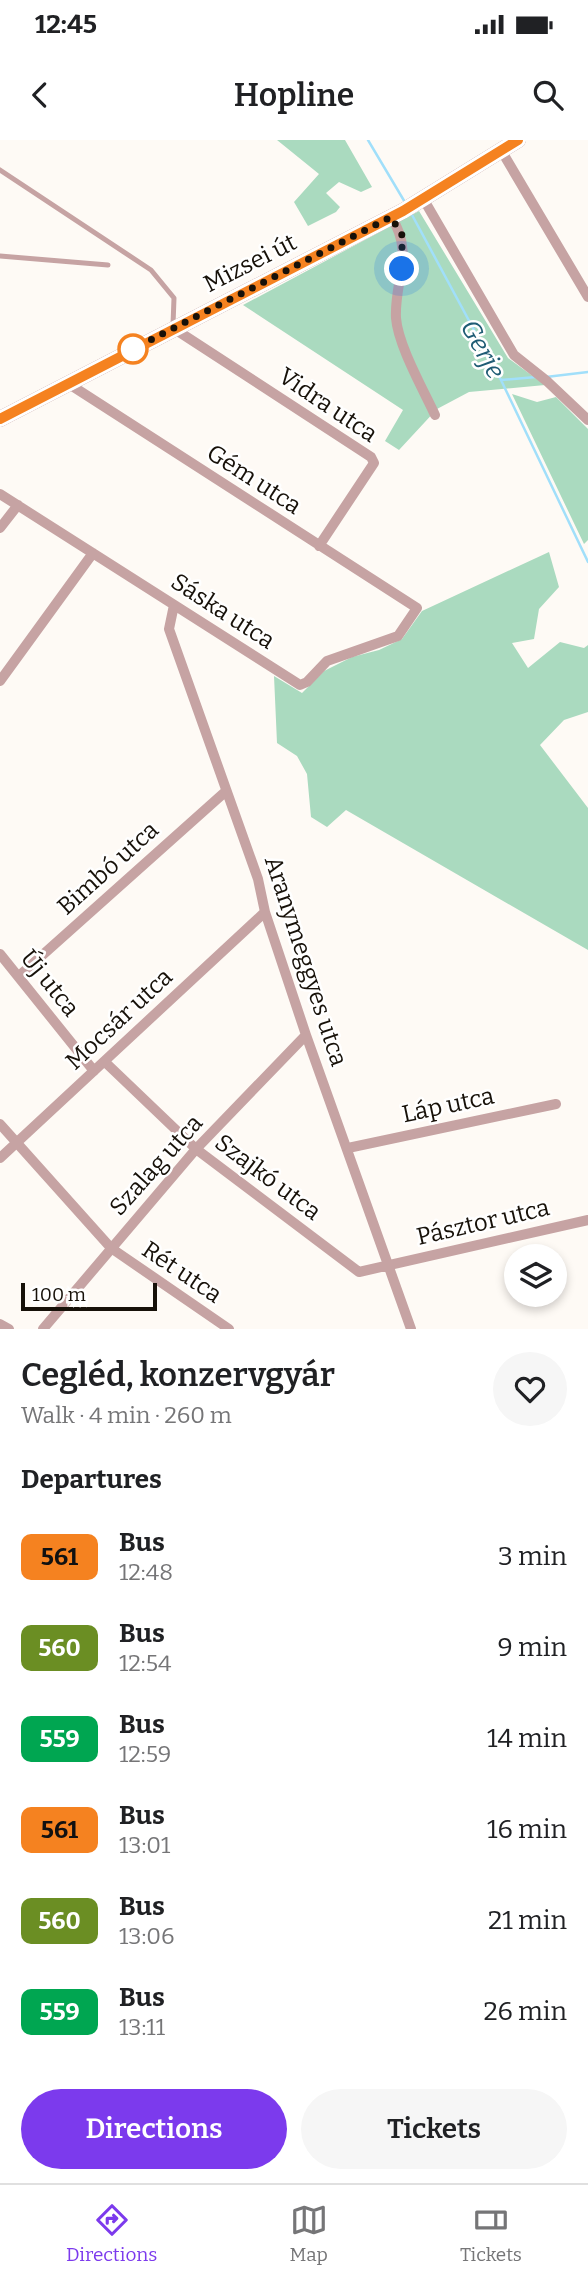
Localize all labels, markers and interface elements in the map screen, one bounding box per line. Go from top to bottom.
text: 12:45 [35,9,97,40]
icon: back [21,76,59,114]
text: Hopline [234,76,354,114]
icon: search [529,76,567,114]
street label: Mizsei út [199,228,301,298]
your location [384,251,419,286]
water label: Gerje [454,314,511,384]
unlabelled marker [118,334,148,364]
street label: Vidra utca [273,362,383,448]
street label: Gém utca [202,438,306,520]
street label: Sáska utca [166,567,280,655]
street label: Bimbó utca [52,816,164,920]
street label: Aranymeggyes utca [259,852,353,1070]
street label: Új utca [15,943,86,1022]
street label: Mocsár utca [60,963,178,1075]
street label: Láp utca [399,1082,497,1128]
street label: Szalag utca [104,1109,208,1221]
street label: Szajkó utca [210,1128,326,1226]
street label: Pásztor utca [414,1193,552,1251]
street label: Rét utca [137,1235,227,1309]
map controls [504,1244,567,1307]
button: layers [504,1244,567,1307]
scale bar [21,1280,158,1312]
text: 100 m [32,1283,86,1306]
button: heart [493,1352,567,1426]
text: Cegléd, konzervgyár [21,1355,335,1395]
text: Walk · 4 min · 260 m [21,1401,232,1429]
text: Departures [21,1464,162,1495]
text: Bus [119,1527,165,1558]
text: 3 min [498,1541,567,1572]
text: 561 [41,1543,78,1571]
text: 12:48 [119,1558,173,1586]
text: Bus [119,1618,165,1649]
text: 9 min [498,1632,567,1663]
text: 560 [38,1634,81,1662]
text: 12:54 [119,1649,171,1677]
text: Bus [119,1709,165,1740]
text: 14 min [487,1723,567,1754]
text: 559 [39,1725,80,1753]
text: 12:59 [119,1740,171,1768]
text: Bus [119,1800,165,1831]
text: 16 min [487,1814,567,1845]
text: 561 [41,1816,78,1844]
text: 13:01 [119,1831,170,1859]
text: Bus [119,1891,165,1922]
text: 21 min [488,1905,567,1936]
text: 560 [38,1907,81,1935]
text: 13:06 [119,1922,175,1950]
text: Bus [119,1982,165,2013]
text: 26 min [483,1996,567,2027]
text: 559 [39,1998,80,2026]
text: 13:11 [119,2013,165,2041]
button: Directions [21,2089,287,2169]
button: Tickets [301,2089,567,2169]
tab: Directions [66,2201,157,2266]
tab: Map [290,2201,328,2266]
tab: Tickets [460,2201,522,2266]

